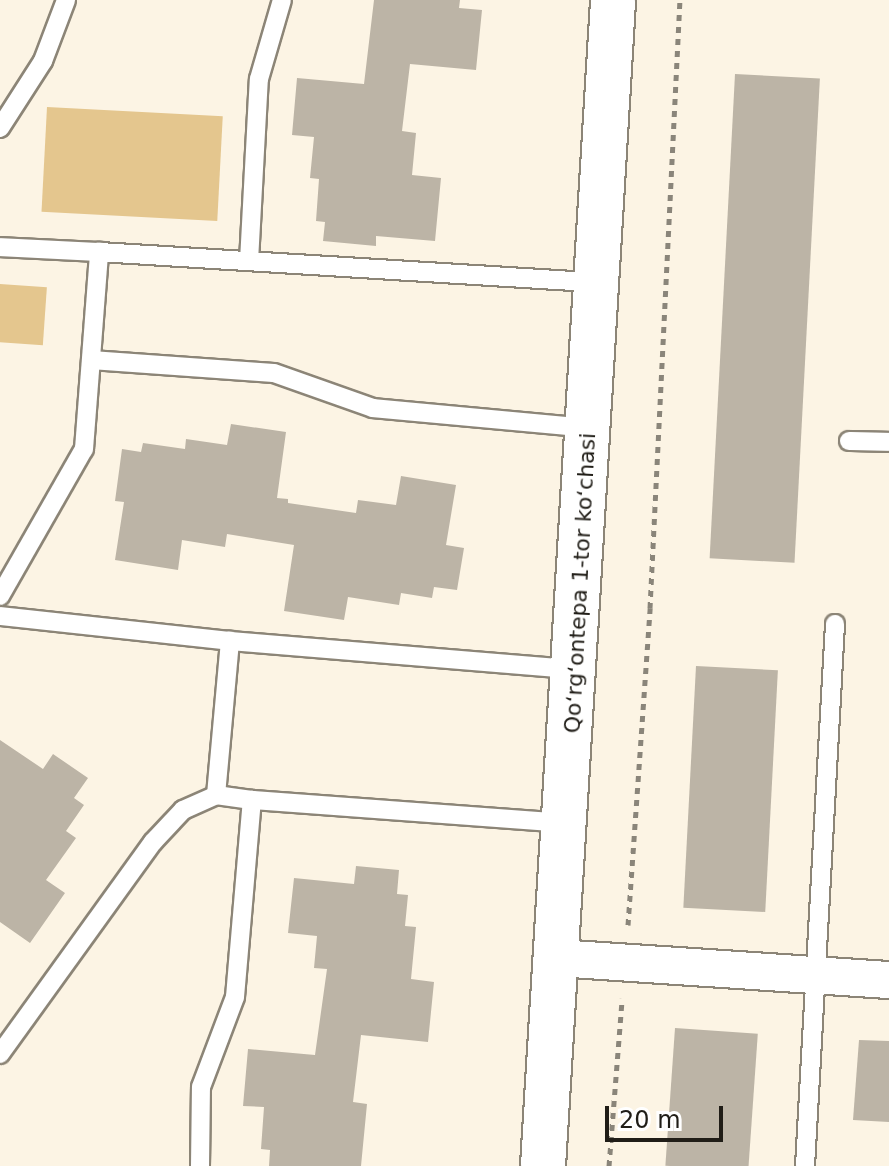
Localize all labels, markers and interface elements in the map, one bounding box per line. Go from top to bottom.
street label: Qoʻrgʻontepa 1-tor koʻchasi [559,432,601,734]
scale bar [609,1090,727,1140]
text: 20 m [619,1106,681,1134]

